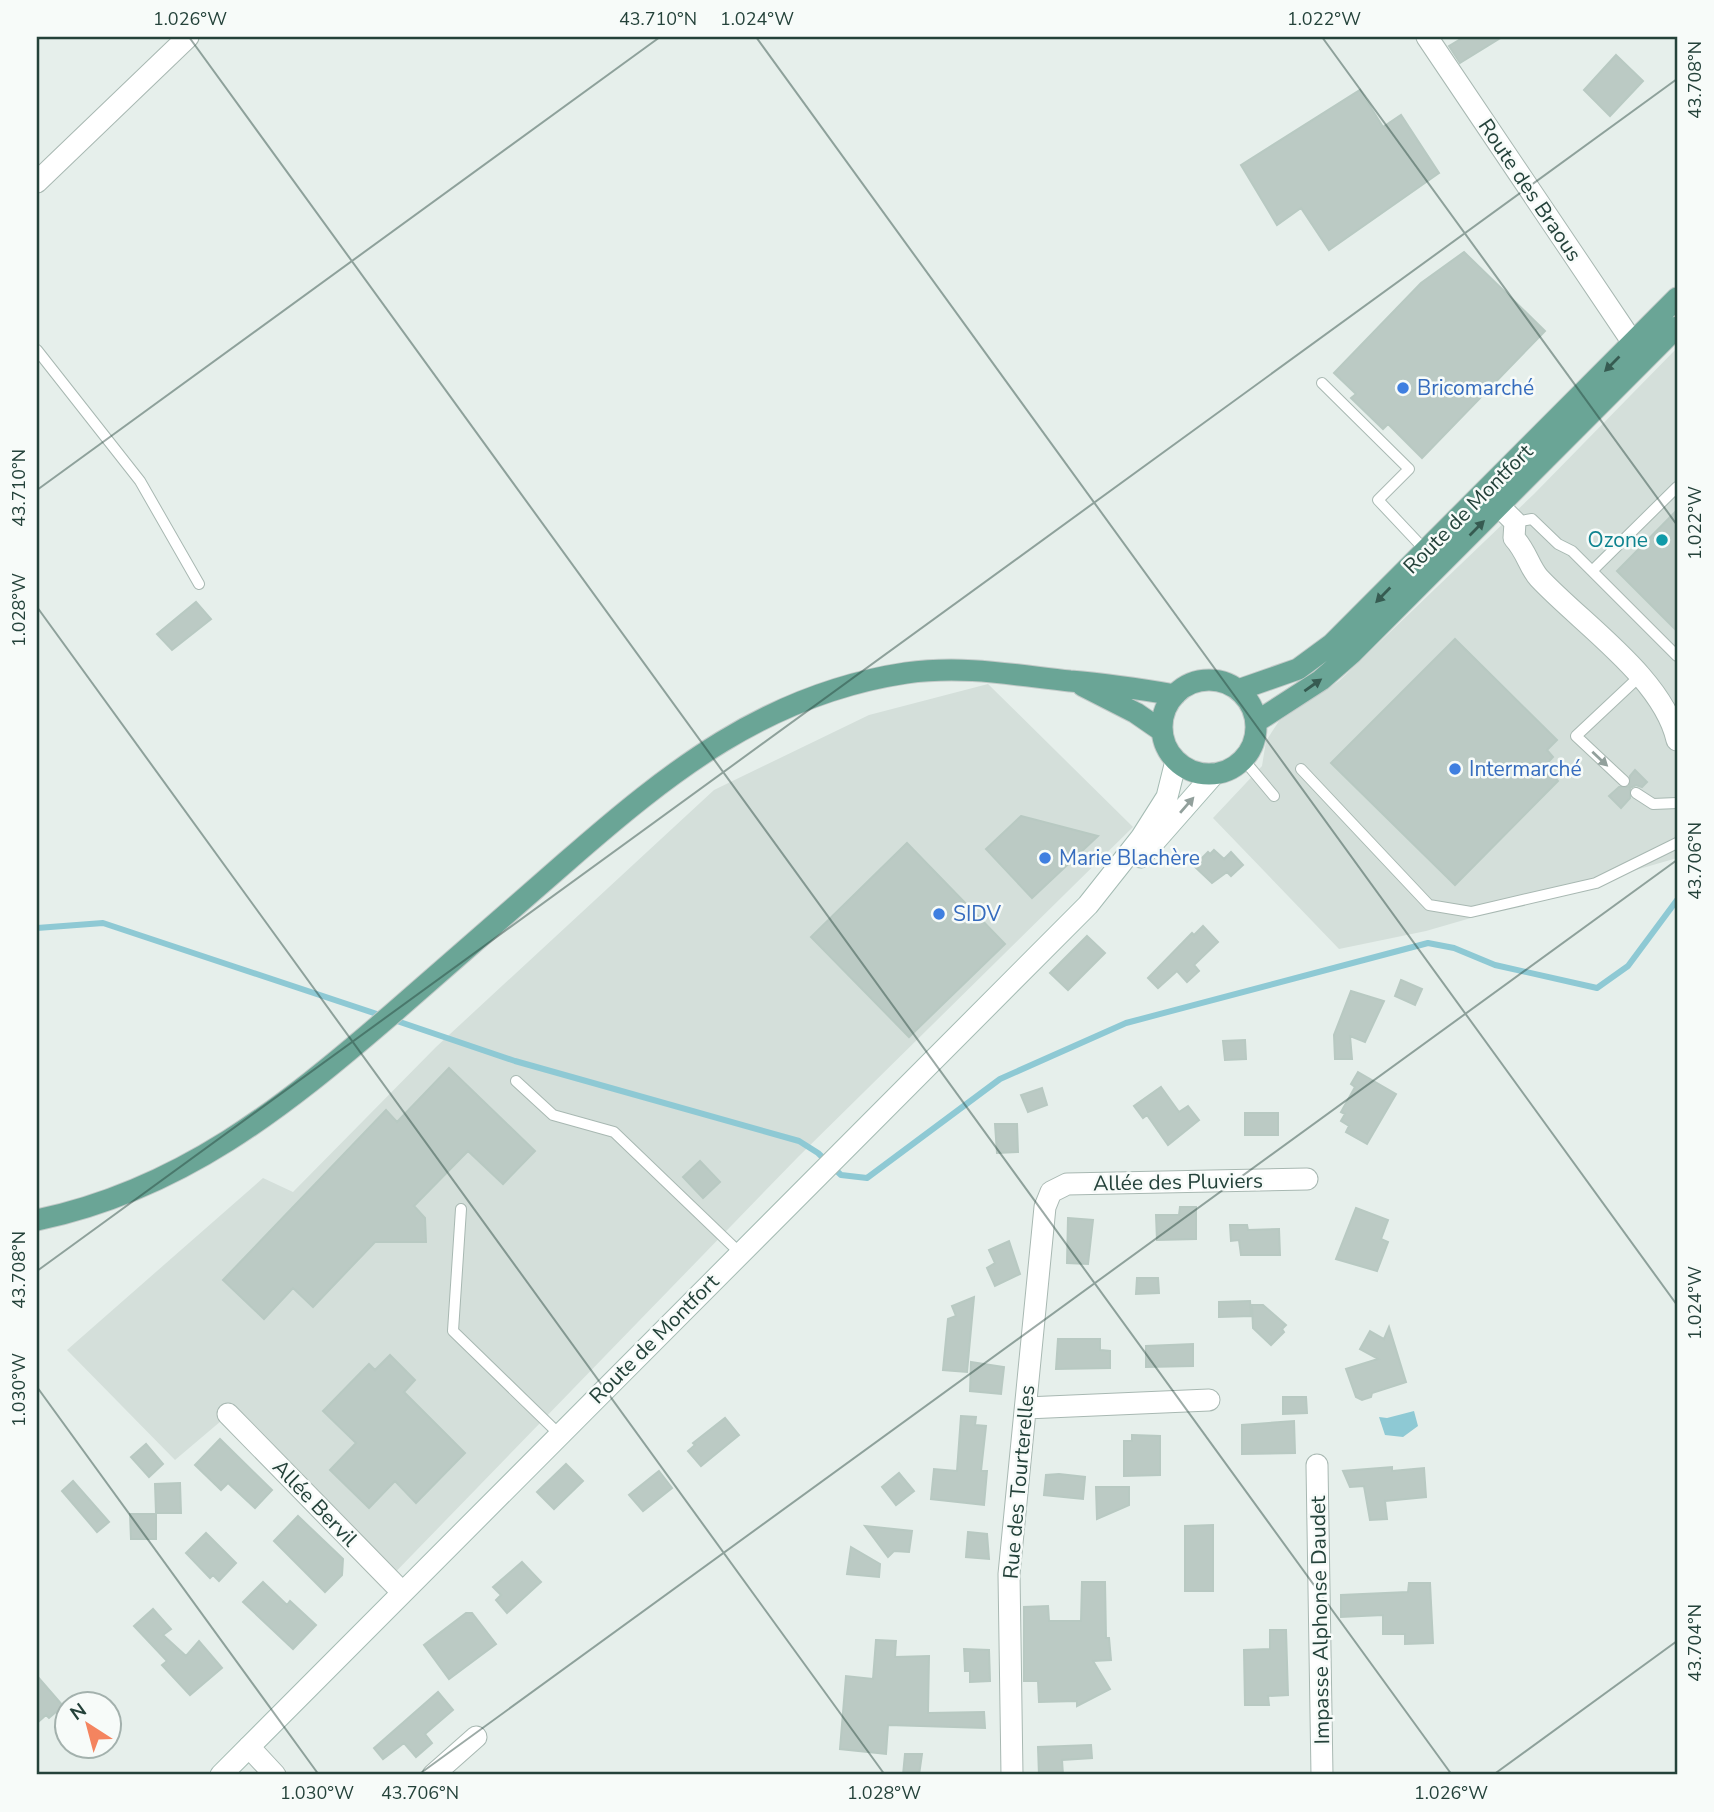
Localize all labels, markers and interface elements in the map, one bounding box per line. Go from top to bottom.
text: 1.026°W [153,7,227,31]
text: 43.710°N [619,7,697,31]
text: 1.024°W [720,7,794,31]
text: 1.022°W [1287,7,1361,31]
text: 43.708°N [1683,41,1707,119]
street label: Route des Braous [1472,113,1588,267]
one-way arrow [1604,356,1620,372]
place label: Bricomarché [1417,374,1534,402]
marker: Bricomarché [1395,380,1411,396]
street label: Route de Montfort [1397,438,1539,580]
text: 43.710°N [7,449,31,527]
text: 1.022°W [1683,486,1707,560]
one-way arrow [1469,520,1486,537]
place label: Ozone [1588,526,1648,554]
marker: Ozone [1654,532,1670,548]
text: 1.028°W [7,573,31,647]
one-way arrow [1375,586,1391,603]
one-way arrow [1304,678,1322,692]
one-way arrow [1591,750,1608,766]
place label: Intermarché [1469,755,1582,783]
marker: Intermarché [1447,761,1463,777]
one-way arrow [1179,796,1195,814]
text: 43.706°N [1683,822,1707,900]
place label: Marie Blachère [1059,844,1200,872]
marker: Marie Blachère [1037,850,1053,866]
place label: SIDV [953,900,1002,928]
marker: SIDV [931,906,947,922]
street label: Allée des Pluviers [1093,1167,1263,1197]
text: 43.708°N [7,1231,31,1309]
text: 1.024°W [1683,1266,1707,1340]
street label: Route de Montfort [583,1268,725,1410]
text: 1.030°W [7,1353,31,1427]
street label: Rue des Tourterelles [997,1384,1041,1580]
street label: Allée Bervil [266,1453,364,1553]
street label: Impasse Alphonse Daudet [1304,1495,1336,1745]
text: 43.704°N [1683,1604,1707,1682]
north arrow [52,1689,122,1759]
text: N [65,1697,92,1727]
text: 1.030°W [280,1781,354,1805]
text: 43.706°N [381,1781,459,1805]
text: 1.028°W [847,1781,921,1805]
text: 1.026°W [1414,1781,1488,1805]

